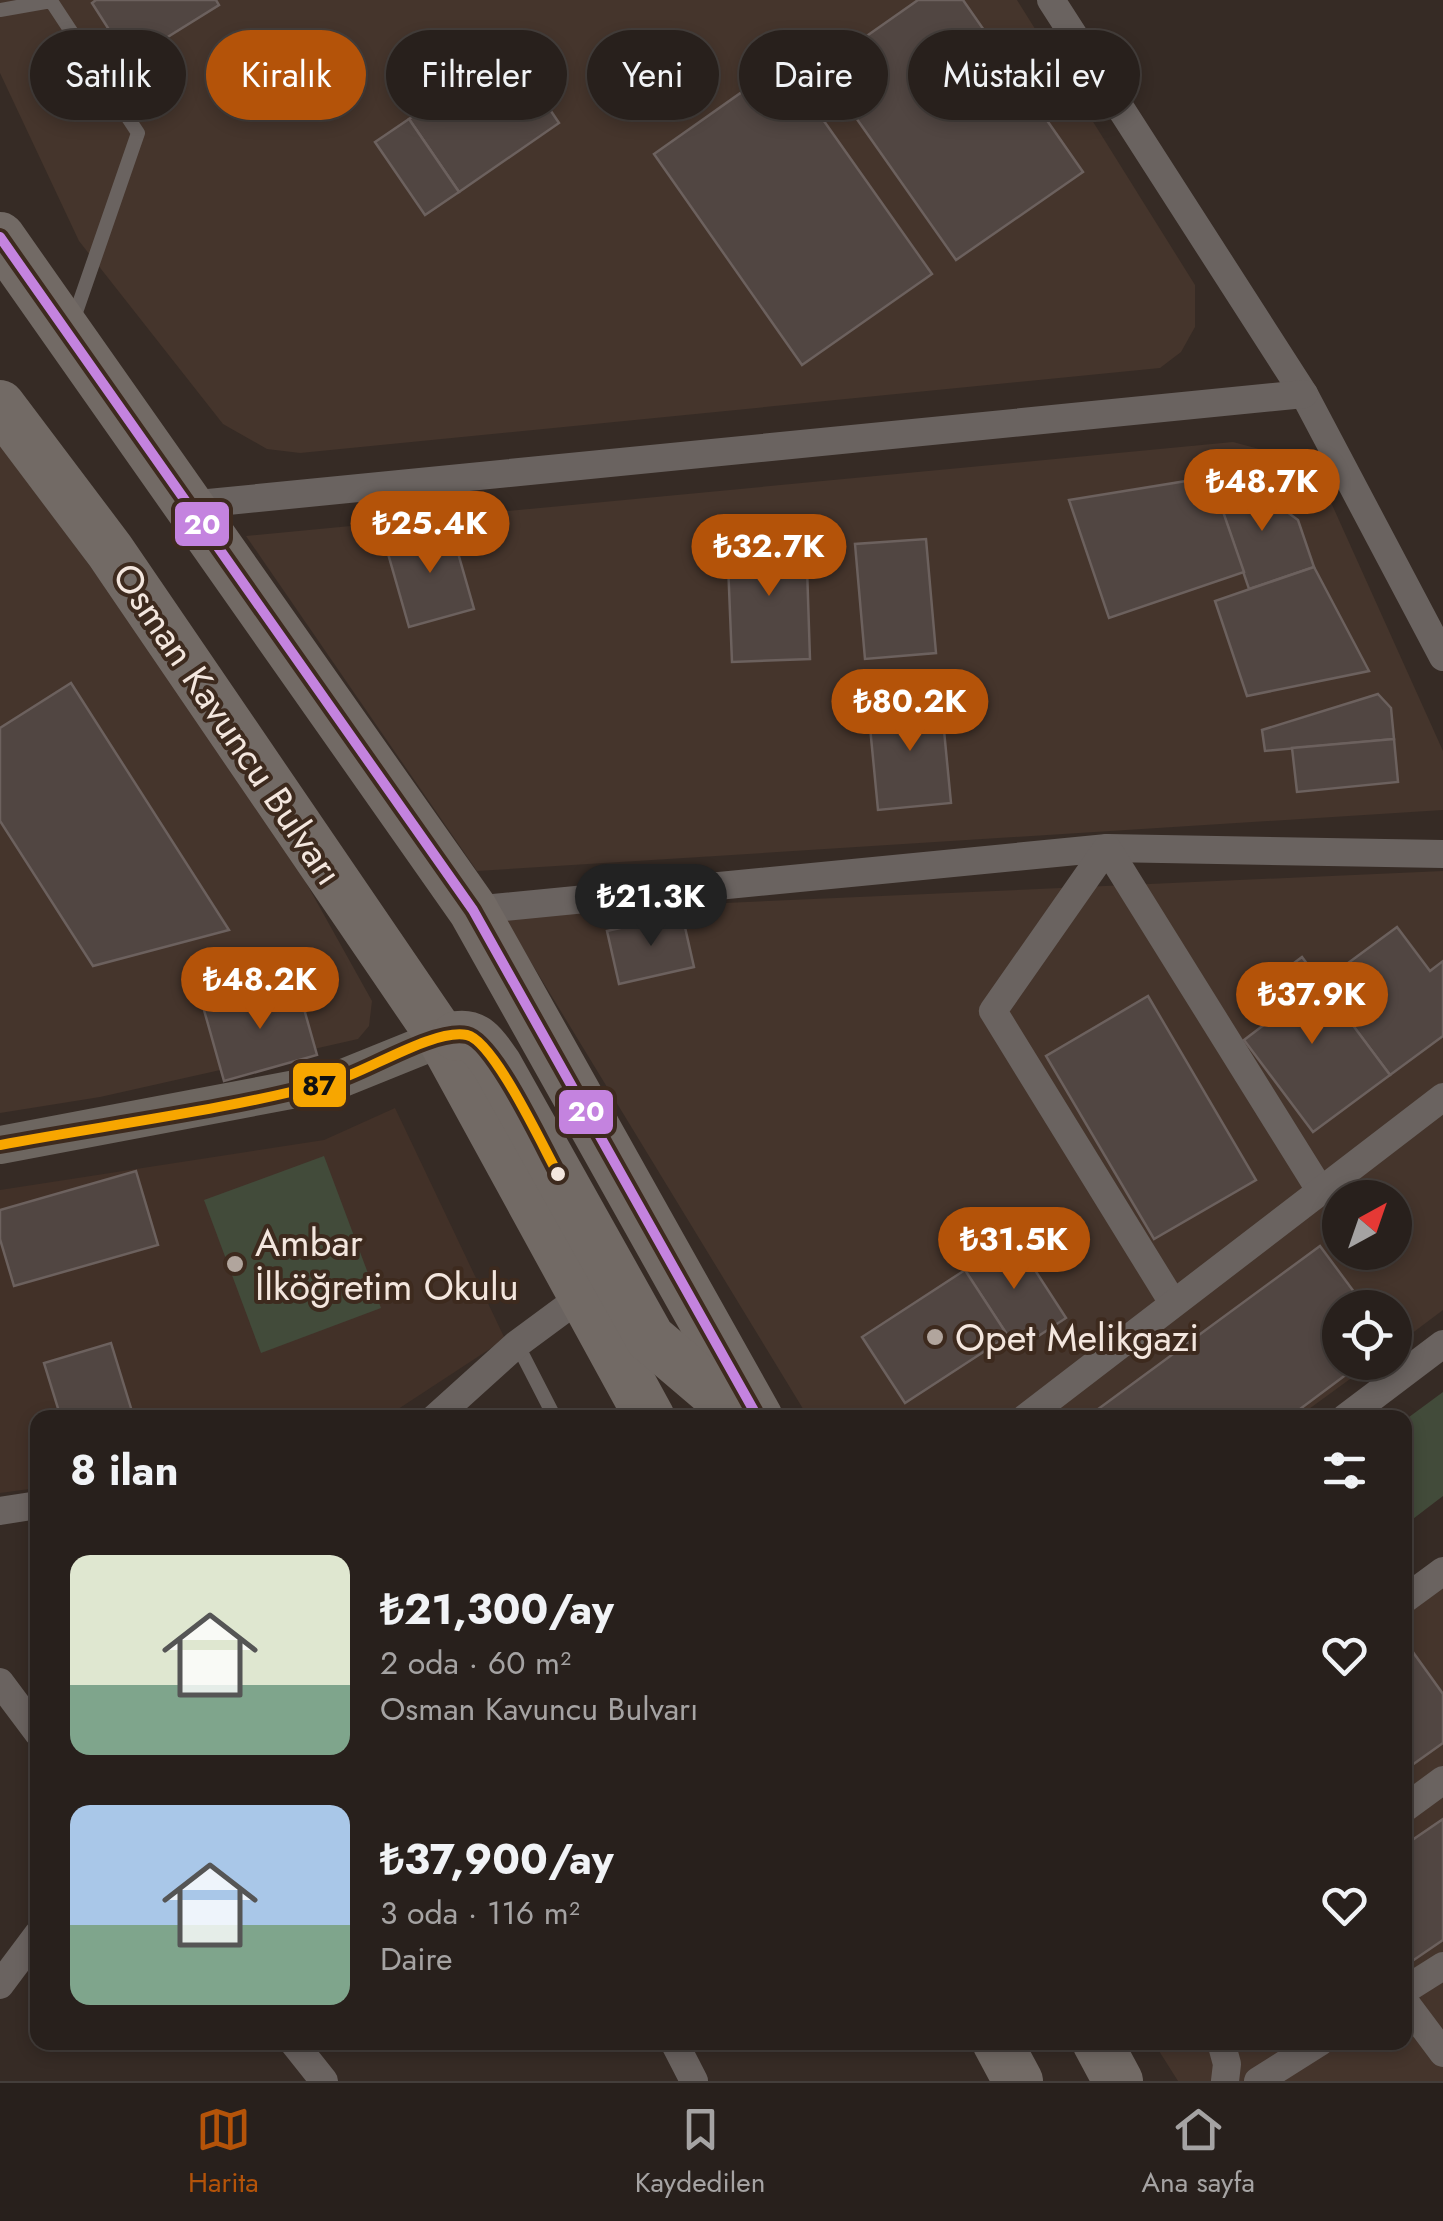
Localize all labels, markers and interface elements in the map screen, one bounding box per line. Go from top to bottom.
chip: Satılık [30,30,186,120]
chip: Kiralık [206,30,366,120]
chip: Filtreler [386,30,567,120]
chip: Yeni [587,30,719,120]
chip: Daire [739,30,888,120]
chip: Müstakil ev [908,30,1140,120]
pin: ₺48.7K [1181,449,1343,534]
text: ₺48.7K [1206,458,1318,504]
pin: ₺25.4K [349,491,511,576]
line badge: 20 [173,500,231,548]
text: ₺25.4K [373,500,487,546]
text: 20 [184,504,220,545]
pin: ₺32.7K [688,514,850,599]
text: ₺32.7K [713,523,825,569]
street label: Osman Kavuncu Bulvarı [99,552,357,896]
pin: ₺80.2K [829,669,991,754]
text: ₺80.2K [853,678,967,724]
pin: ₺21.3K [570,864,732,949]
text: ₺21.3K [597,873,705,919]
pin: ₺48.2K [179,947,341,1032]
text: ₺48.2K [203,956,317,1002]
pin: ₺37.9K [1231,962,1393,1047]
text: ₺37.9K [1258,971,1366,1017]
line badge: 87 [291,1061,348,1109]
text: 87 [302,1065,336,1106]
line badge: 20 [557,1088,615,1136]
text: 20 [568,1091,604,1132]
unlabelled marker [548,1164,568,1184]
north arrow [1322,1180,1412,1270]
map controls [1322,1180,1412,1380]
pin: ₺31.5K [933,1207,1095,1292]
place label: Ambar İlköğretim Okulu [255,1215,519,1314]
text: ₺31.5K [960,1216,1068,1262]
marker: Ambar İlköğretim Okulu [224,1253,246,1275]
button: locate [1322,1290,1412,1380]
place label: Opet Melikgazi [955,1310,1199,1365]
marker: Opet Melikgazi [924,1326,946,1348]
text: 8 ilan [70,1440,179,1501]
icon: filters [1317,1443,1372,1498]
text: ₺21,300/ay [380,1579,614,1640]
icon: home [150,1595,270,1715]
icon: heart [1317,1628,1372,1683]
text: 2 oda · 60 m² [380,1640,571,1686]
text: Osman Kavuncu Bulvarı [380,1686,698,1732]
text: ₺37,900/ay [380,1829,614,1890]
icon: home [150,1845,270,1965]
icon: heart [1317,1878,1372,1933]
text: 3 oda · 116 m² [380,1890,580,1936]
text: Daire [380,1936,452,1982]
tab: Harita [188,2102,259,2203]
tab: Kaydedilen [635,2102,765,2203]
tab: Ana sayfa [1141,2102,1255,2203]

